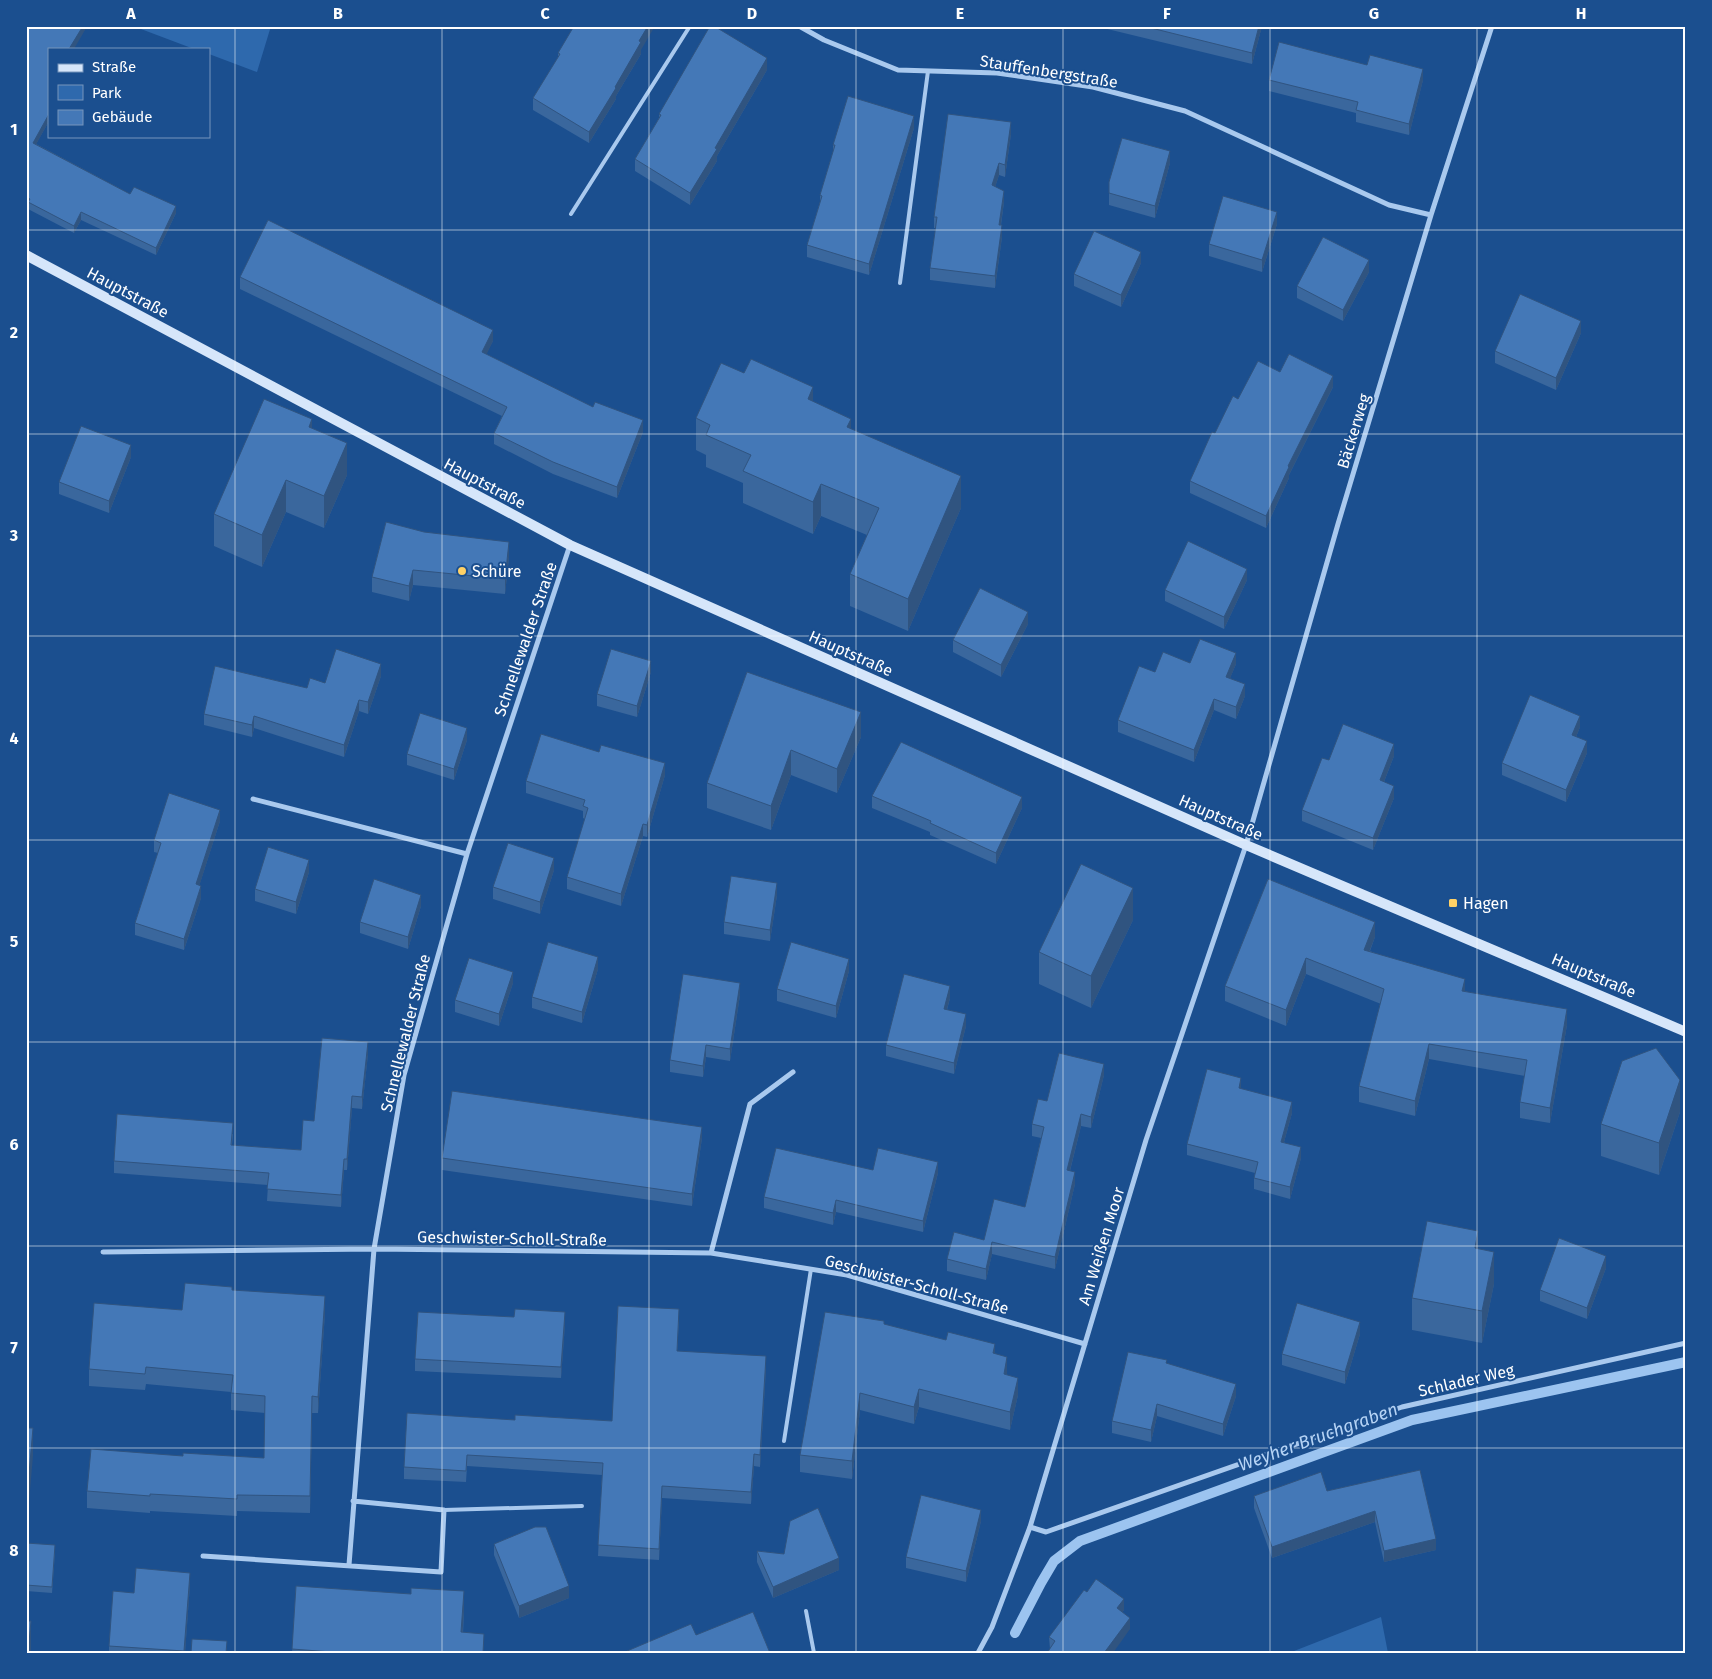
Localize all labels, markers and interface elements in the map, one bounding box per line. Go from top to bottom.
text: A [125,4,136,23]
text: B [333,4,343,23]
text: C [540,4,550,23]
text: D [747,4,757,23]
text: E [956,4,964,23]
text: F [1163,4,1171,23]
text: G [1369,4,1379,23]
text: H [1576,4,1586,23]
legend [48,48,210,138]
street label: Stauffenbergstraße [979,51,1119,92]
text: Straße [92,58,136,76]
text: Park [92,84,122,102]
text: Gebäude [92,108,152,126]
text: 1 [10,120,18,139]
street label: Hauptstraße [84,263,172,322]
text: 2 [10,323,18,342]
street label: Bäckerweg [1333,391,1374,471]
street label: Hauptstraße [441,454,529,513]
text: 3 [9,526,18,545]
street label: Schnellewalder Straße [490,559,561,719]
place label: Schüre [472,562,521,581]
marker: Schüre [456,565,468,577]
street label: Hauptstraße [806,626,896,680]
text: 4 [9,729,19,748]
street label: Hauptstraße [1176,790,1266,844]
place label: Hagen [1463,894,1509,913]
marker: Hagen [1447,897,1459,909]
text: 5 [10,932,19,951]
street label: Hauptstraße [1549,949,1639,1002]
street label: Schnellewalder Straße [377,952,434,1114]
text: 6 [9,1135,19,1154]
street label: Am Weißen Moor [1074,1184,1129,1308]
street label: Geschwister-Scholl-Straße [417,1227,607,1250]
street label: Geschwister-Scholl-Straße [823,1251,1011,1318]
text: 7 [10,1338,18,1357]
street label: Schlader Weg [1416,1360,1517,1401]
water label: Weyher Bruchgraben [1235,1398,1401,1476]
text: 8 [9,1541,19,1560]

